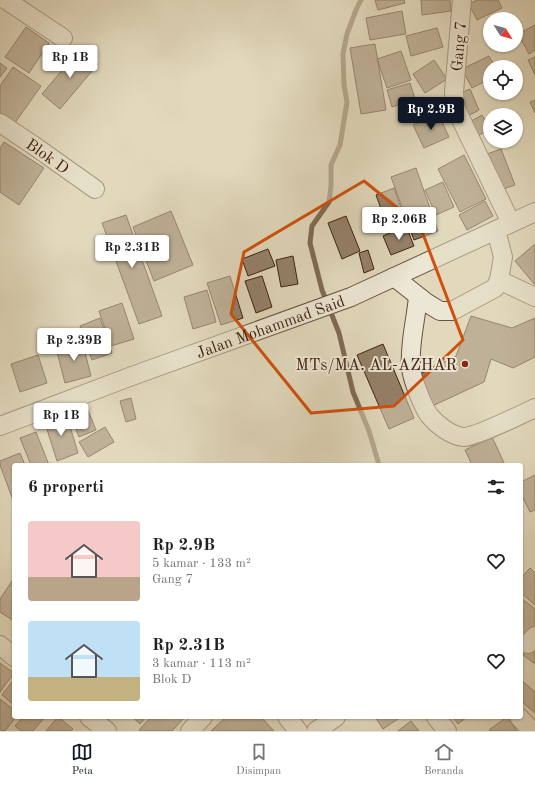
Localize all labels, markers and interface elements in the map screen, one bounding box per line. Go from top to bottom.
north arrow [483,12,523,52]
map controls [483,12,523,148]
street label: Gang 7 [450,20,470,72]
pin: Rp 1B [42,45,98,79]
text: Rp 1B [52,51,88,64]
button: locate [483,60,523,100]
pin: Rp 2.9B [394,97,468,131]
text: Rp 2.9B [407,103,455,116]
button: layers [483,108,523,148]
street label: Blok D [22,137,71,178]
pin: Rp 2.06B [358,207,440,241]
text: Rp 2.06B [371,213,427,226]
pin: Rp 2.31B [91,235,173,269]
text: Rp 2.31B [104,241,160,254]
street label: Jalan Mohammad Said [194,294,347,362]
pin: Rp 2.39B [33,328,115,362]
text: Rp 2.39B [46,334,102,347]
place label: MTs/MA. AL-AZHAR [296,358,457,374]
marker: MTs/MA. AL-AZHAR [460,359,470,369]
pin: Rp 1B [33,403,89,437]
text: Rp 1B [43,409,79,422]
icon: filters [485,476,507,498]
text: 6 properti [28,479,104,496]
icon: home [60,537,108,585]
text: Rp 2.9B [152,537,215,554]
icon: heart [485,550,507,572]
text: 5 kamar · 133 m² [152,557,251,570]
text: Gang 7 [152,573,193,586]
icon: home [60,637,108,685]
text: Rp 2.31B [152,637,225,654]
icon: heart [485,650,507,672]
text: 3 kamar · 113 m² [152,657,251,670]
text: Blok D [152,673,191,686]
tab: Peta [71,741,93,779]
tab: Disimpan [236,741,281,779]
tab: Beranda [424,741,464,779]

